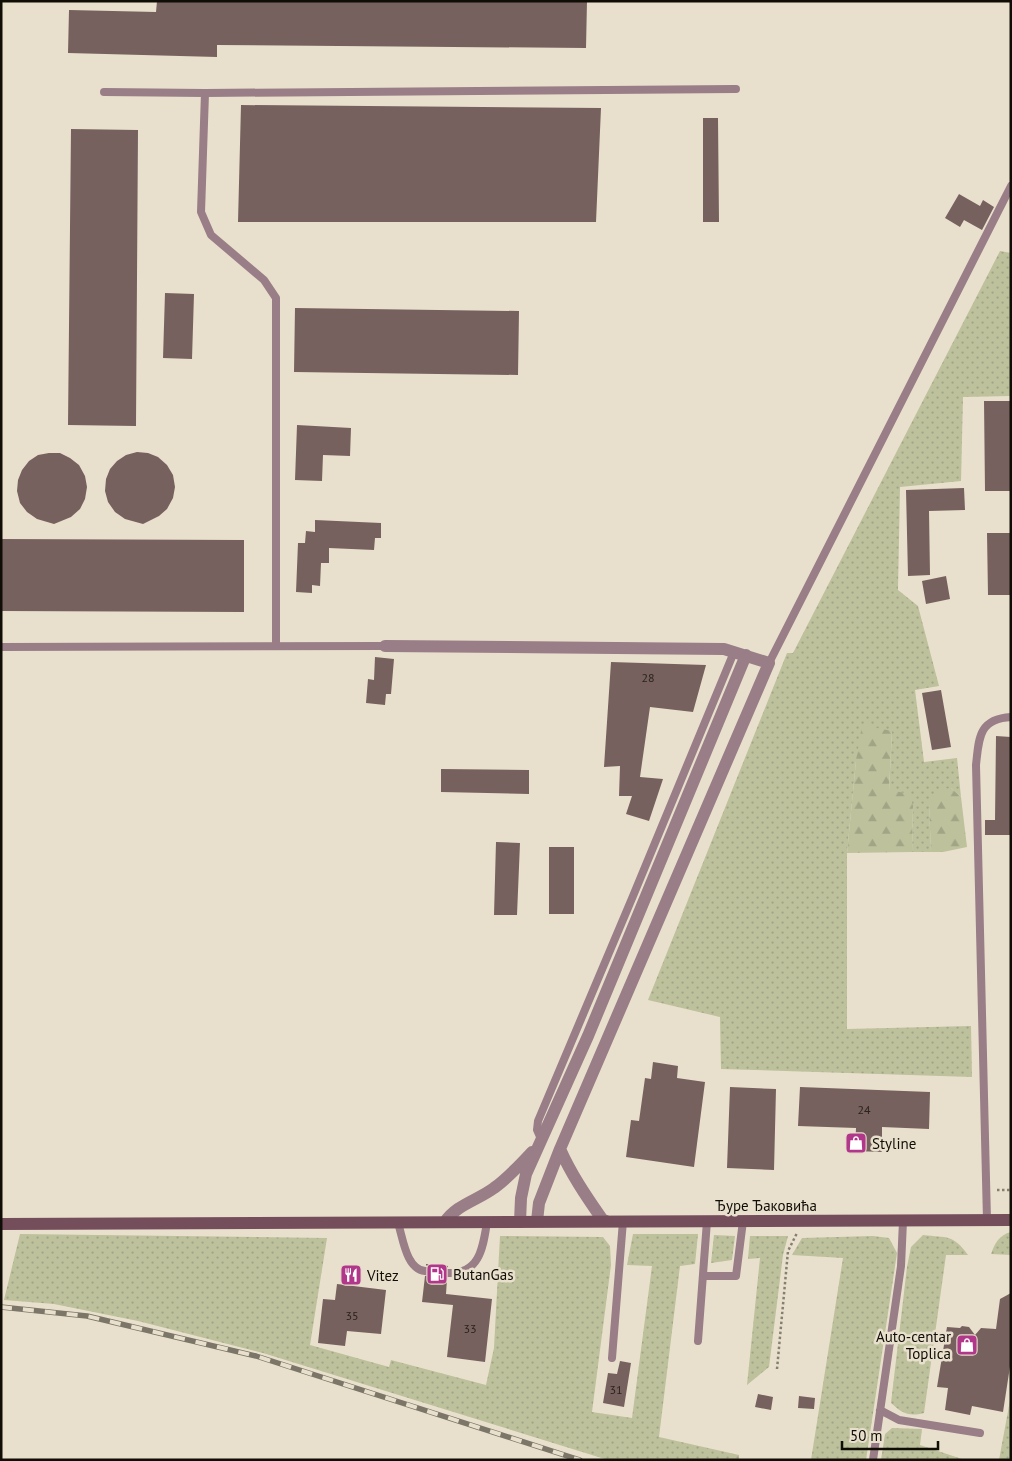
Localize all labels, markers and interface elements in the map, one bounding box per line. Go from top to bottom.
house number: 28 [641,670,655,685]
house number: 24 [857,1102,871,1117]
shop icon: Styline [844,1131,868,1155]
place label: Styline [872,1134,916,1153]
street label: Ђуре Ђаковића [715,1196,817,1215]
fuel station icon: ButanGas [425,1262,449,1286]
restaurant icon: Vitez [339,1263,363,1287]
place label: ButanGas [453,1265,514,1284]
place label: Vitez [366,1266,399,1285]
house number: 35 [345,1308,359,1323]
house number: 33 [463,1321,477,1336]
place label: Auto-centar Toplica [876,1327,951,1363]
shop icon: Auto-centar Toplica [955,1333,979,1357]
house number: 31 [609,1382,623,1397]
scale bar [842,1418,938,1450]
text: 50 m [850,1426,883,1445]

